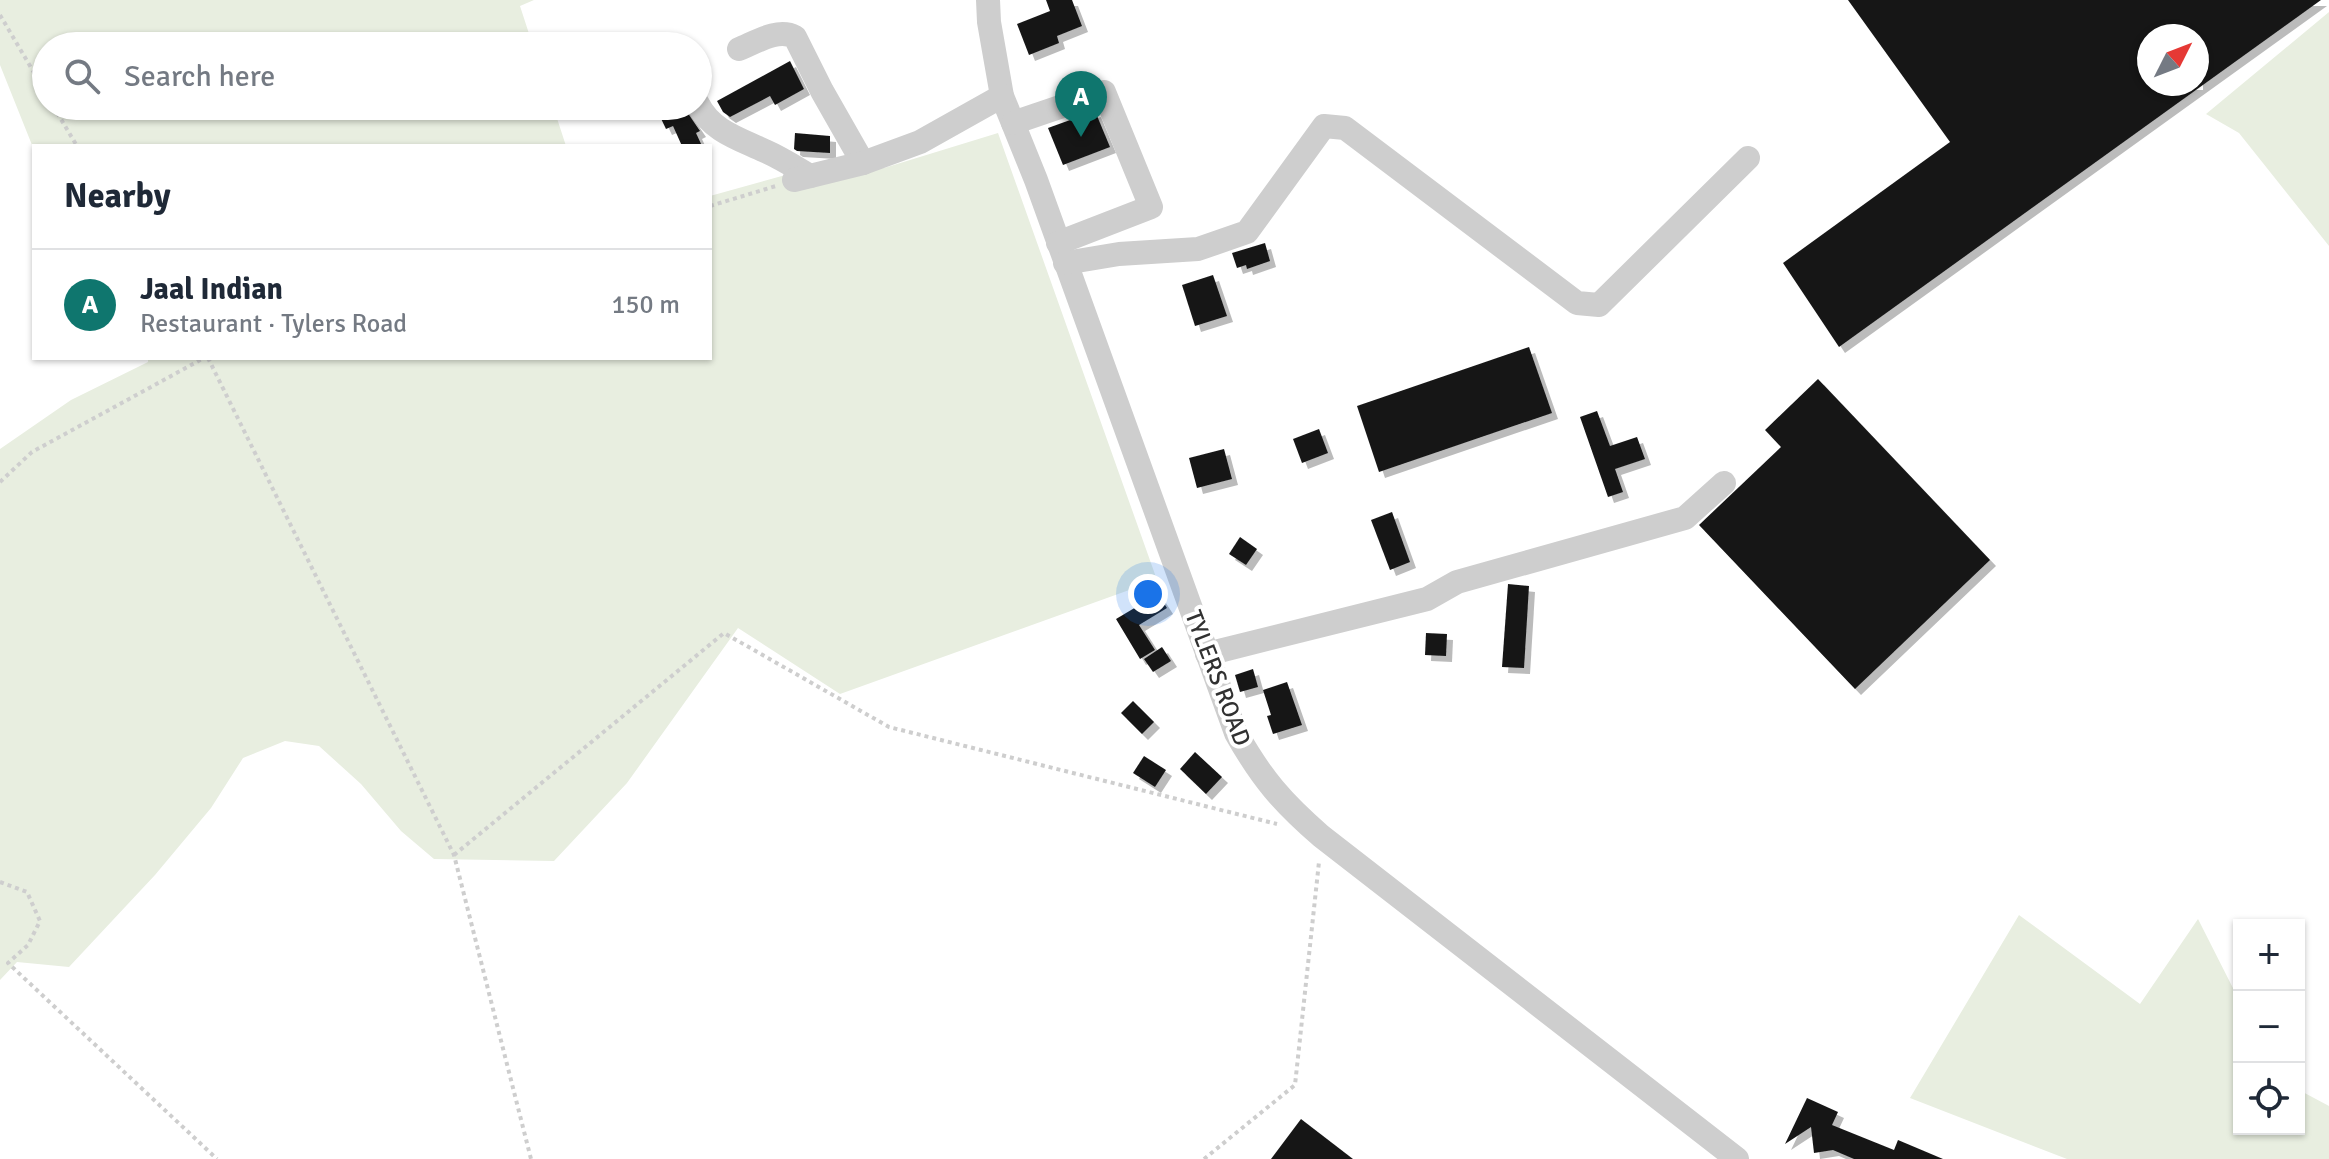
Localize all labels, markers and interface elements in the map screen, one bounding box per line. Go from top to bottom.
north arrow [2137,24,2209,96]
search box [32,32,712,120]
icon: search [60,54,104,98]
text: Search here [124,58,275,95]
pin: A [1055,71,1107,137]
text: Nearby [64,175,171,217]
text: Jaal Indian [140,271,283,308]
text: A [82,289,98,321]
text: 150 m [611,289,680,321]
text: Restaurant · Tylers Road [140,308,407,340]
your location [1128,574,1168,614]
street label: TYLERS ROAD [1178,606,1258,750]
map controls [2233,919,2305,1135]
button: + [2233,919,2305,991]
button: − [2233,991,2305,1063]
button: locate [2233,1063,2305,1135]

